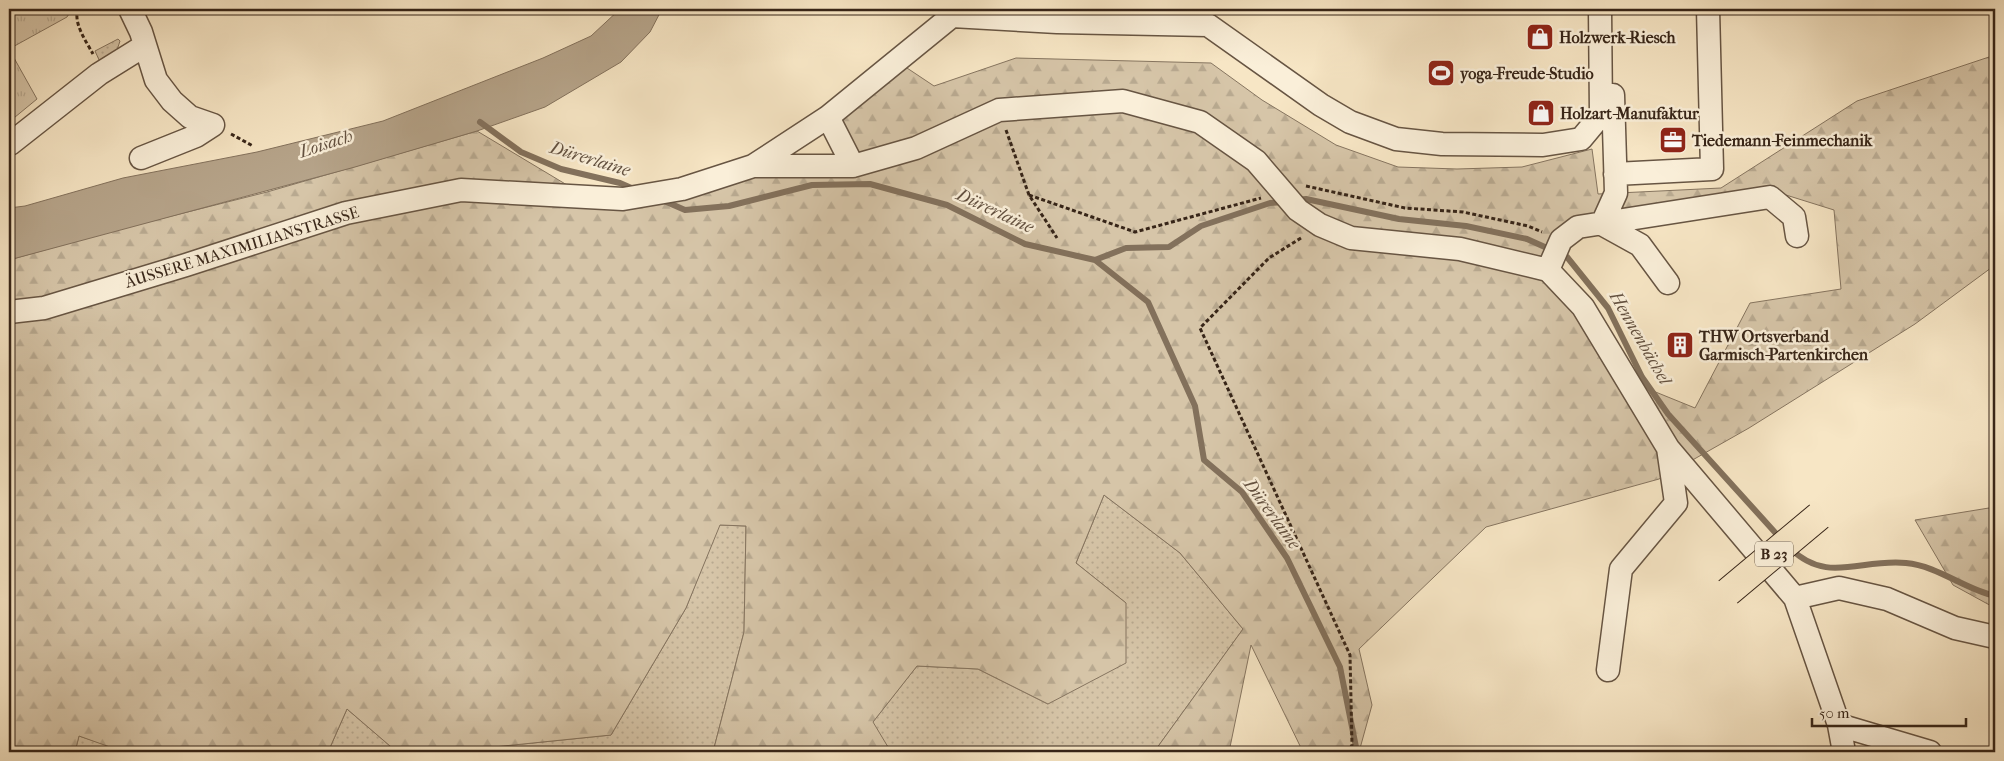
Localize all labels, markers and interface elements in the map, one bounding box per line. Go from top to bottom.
shop icon: Holzwerk-Riesch [1525,22,1555,52]
place label: Holzwerk-Riesch [1559,28,1677,47]
sports icon: yoga-Freude-Studio [1426,58,1456,88]
place label: yoga-Freude-Studio [1460,64,1594,84]
shop icon: Holzart-Manufaktur [1526,98,1556,128]
place label: Holzart-Manufaktur [1560,104,1700,123]
office icon: Tiedemann-Feinmechanik [1658,125,1688,155]
water label: Loisach [295,126,355,163]
place label: Tiedemann-Feinmechanik [1691,131,1873,150]
water label: Dürerlaine [547,137,633,181]
water label: Dürerlaine [952,184,1037,238]
street label: ÄUSSERE MAXIMILIANSTRASSE [122,202,362,292]
water label: Hennenbächel [1604,287,1676,391]
place label: THW Ortsverband Garmisch-Partenkirchen [1698,327,1869,364]
building icon: THW Ortsverband Garmisch-Partenkirchen [1665,330,1695,360]
water label: Dürerlaine [1239,474,1305,554]
road number: B 23 [1755,542,1793,566]
scale bar [1812,696,1965,728]
text: 50 m [1819,704,1850,722]

